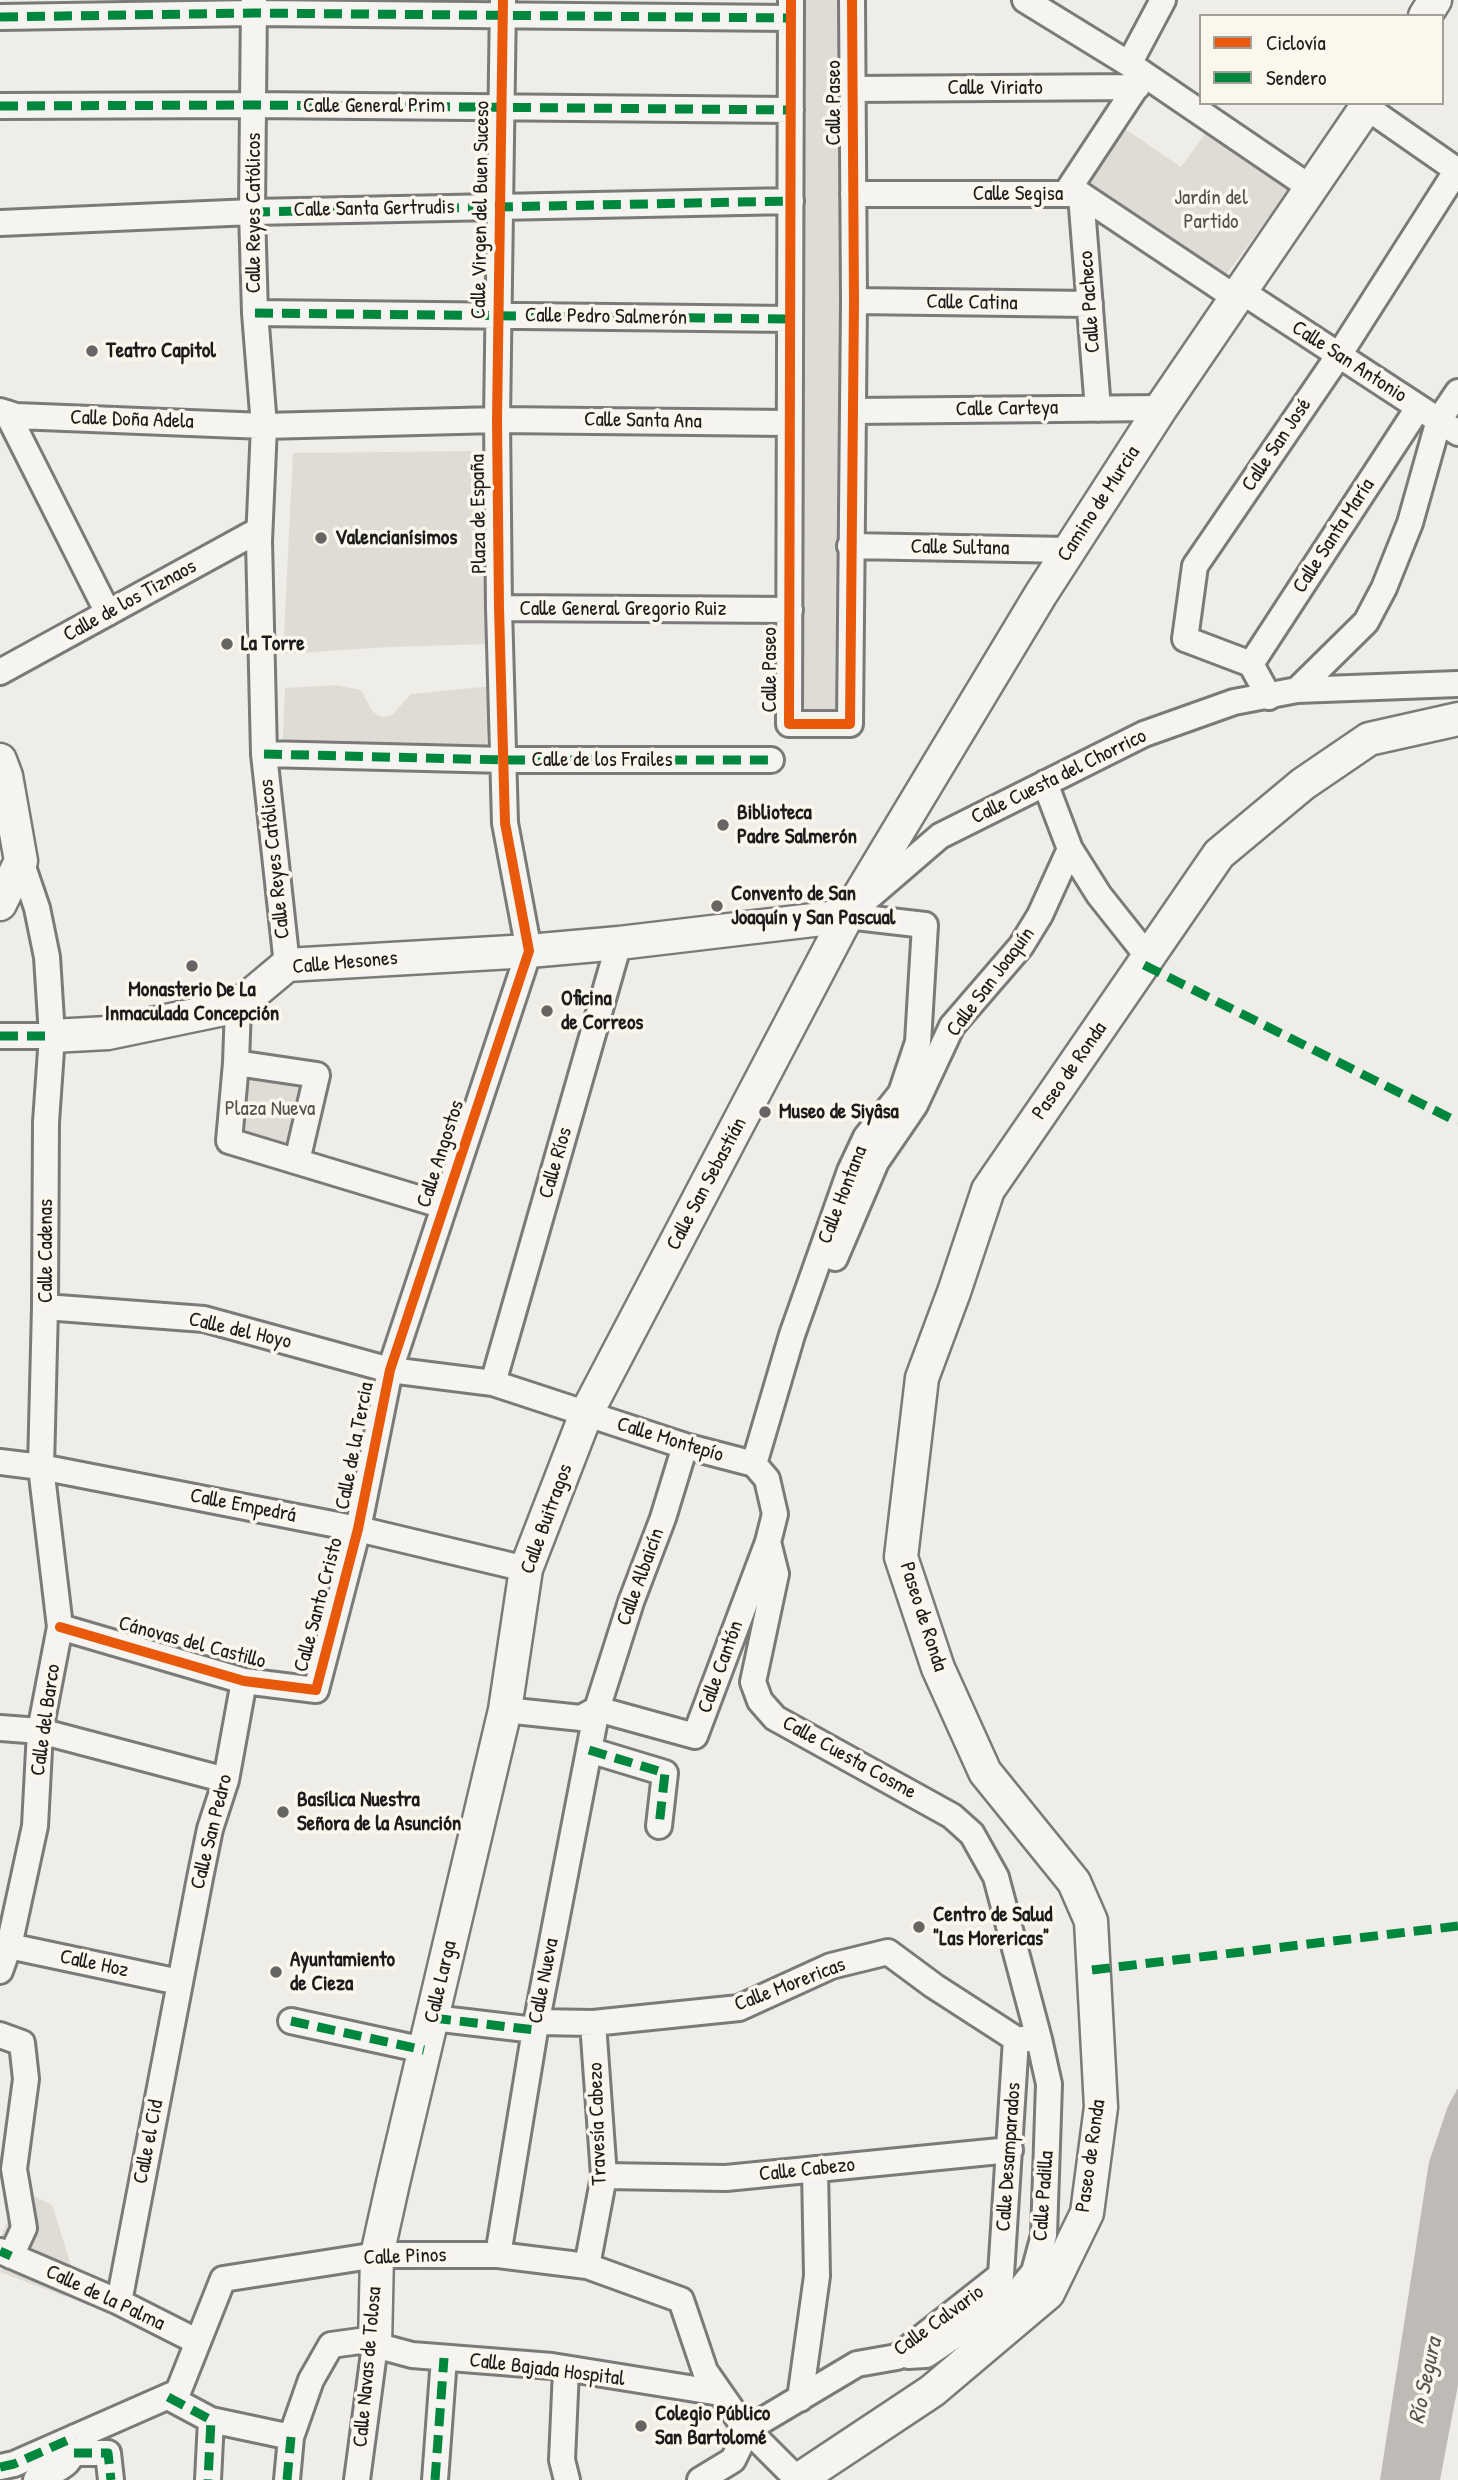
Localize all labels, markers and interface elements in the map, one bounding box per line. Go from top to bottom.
legend [1199,14,1444,105]
text: Ciclovía [1266,28,1326,57]
street label: Calle Paseo [821,60,847,146]
text: Sendero [1266,63,1327,92]
street label: Calle Viriato [947,75,1043,101]
street label: Calle General Prim [303,93,445,119]
street label: Calle Virgen del Buen Suceso [466,101,496,319]
street label: Calle Reyes Católicos [241,133,267,293]
street label: Calle Segisa [973,181,1063,207]
park label: Jardín del Partido [1174,185,1248,235]
street label: Calle Santa Gertrudis [293,195,455,223]
street label: Calle Pacheco [1074,250,1106,354]
street label: Calle Catina [926,290,1018,316]
street label: Calle Pedro Salmerón [525,303,687,331]
street label: Calle San Antonio [1287,315,1411,409]
place label: Teatro Capitol [106,338,216,364]
marker: Teatro Capitol [84,343,100,359]
street label: Calle San José [1237,394,1317,496]
street label: Calle Carteya [956,396,1058,422]
street label: Calle Doña Adela [70,405,194,435]
street label: Calle Santa Ana [584,407,702,435]
street label: Camino de Murcia [1052,441,1146,567]
street label: Plaza de España [465,454,493,574]
street label: Calle Santa María [1288,474,1380,598]
place label: Valencianísimos [335,525,457,551]
marker: Valencianísimos [313,530,329,546]
street label: Calle Sultana [910,535,1010,561]
street label: Calle de los Tiznaos [59,554,201,648]
street label: Calle General Gregorio Ruiz [519,596,727,622]
street label: Calle Paseo [757,627,783,713]
place label: La Torre [241,631,305,657]
marker: La Torre [219,636,235,652]
street label: Calle Cuesta del Chorrico [967,724,1151,830]
street label: Calle de los Frailes [531,747,673,773]
street label: Calle Reyes Católicos [254,778,296,940]
place label: Biblioteca Padre Salmerón [737,800,857,850]
marker: Biblioteca Padre Salmerón [715,817,731,833]
place label: Convento de San Joaquín y San Pascual [731,881,895,931]
marker: Convento de San Joaquín y San Pascual [709,898,725,914]
street label: Calle San Joaquín [942,922,1040,1042]
street label: Calle Mesones [291,946,399,980]
marker: Monasterio De La Inmaculada Concepción [184,958,200,974]
place label: Monasterio De La Inmaculada Concepción [105,977,279,1027]
place label: Oficina de Correos [561,986,643,1036]
marker: Oficina de Correos [539,1003,555,1019]
street label: Paseo de Ronda [1027,1017,1113,1125]
park label: Plaza Nueva [225,1096,315,1122]
street label: Calle Angostos [412,1097,470,1211]
place label: Museo de Siyâsa [779,1099,899,1125]
marker: Museo de Siyâsa [757,1104,773,1120]
street label: Calle San Sebastián [661,1113,753,1255]
street label: Calle Ríos [534,1125,578,1201]
street label: Calle Hontana [813,1142,873,1248]
street label: Calle Cadenas [33,1199,59,1303]
street label: Calle del Hoyo [186,1307,294,1355]
street label: Calle de la Tercia [330,1380,380,1512]
street label: Calle Montepío [614,1412,726,1468]
street label: Calle Buitragos [515,1461,579,1577]
street label: Calle Empedrá [188,1483,298,1529]
street label: Calle Albaicín [612,1525,670,1629]
street label: Calle Santo Cristo [289,1535,349,1675]
street label: Paseo de Ronda [894,1559,952,1675]
street label: Cánovas del Castillo [116,1611,268,1675]
street label: Calle Cantón [693,1617,749,1717]
street label: Calle del Barco [26,1663,66,1777]
street label: Calle Cuesta Cosme [778,1711,920,1805]
street label: Calle San Pedro [186,1772,238,1892]
place label: Basílica Nuestra Señora de la Asunción [297,1787,461,1837]
marker: Basílica Nuestra Señora de la Asunción [275,1804,291,1820]
place label: Centro de Salud "Las Morericas" [933,1902,1052,1952]
marker: Centro de Salud "Las Morericas" [911,1919,927,1935]
street label: Calle Nueva [523,1936,565,2026]
street label: Calle Larga [419,1938,463,2026]
street label: Calle Hoz [58,1944,130,1984]
place label: Ayuntamiento de Cieza [290,1947,395,1997]
street label: Calle Morericas [731,1952,849,2018]
marker: Ayuntamiento de Cieza [268,1964,284,1980]
street label: Travesía Cabezo [583,2062,613,2186]
street label: Calle Desamparados [991,2082,1027,2232]
street label: Calle el Cid [129,2098,169,2186]
street label: Paseo de Ronda [1071,2098,1111,2214]
street label: Calle Padilla [1028,2150,1060,2242]
street label: Calle Cabezo [758,2152,856,2188]
street label: Calle Pinos [363,2243,447,2271]
street label: Calle de la Palma [41,2259,169,2337]
street label: Calle Calvario [889,2280,989,2362]
street label: Calle Navas de Tolosa [348,2286,388,2448]
water label: Río Segura [1403,2335,1449,2427]
street label: Calle Bajada Hospital [468,2348,626,2392]
place label: Colegio Público San Bartolomé [655,2401,770,2451]
marker: Colegio Público San Bartolomé [633,2418,649,2434]

